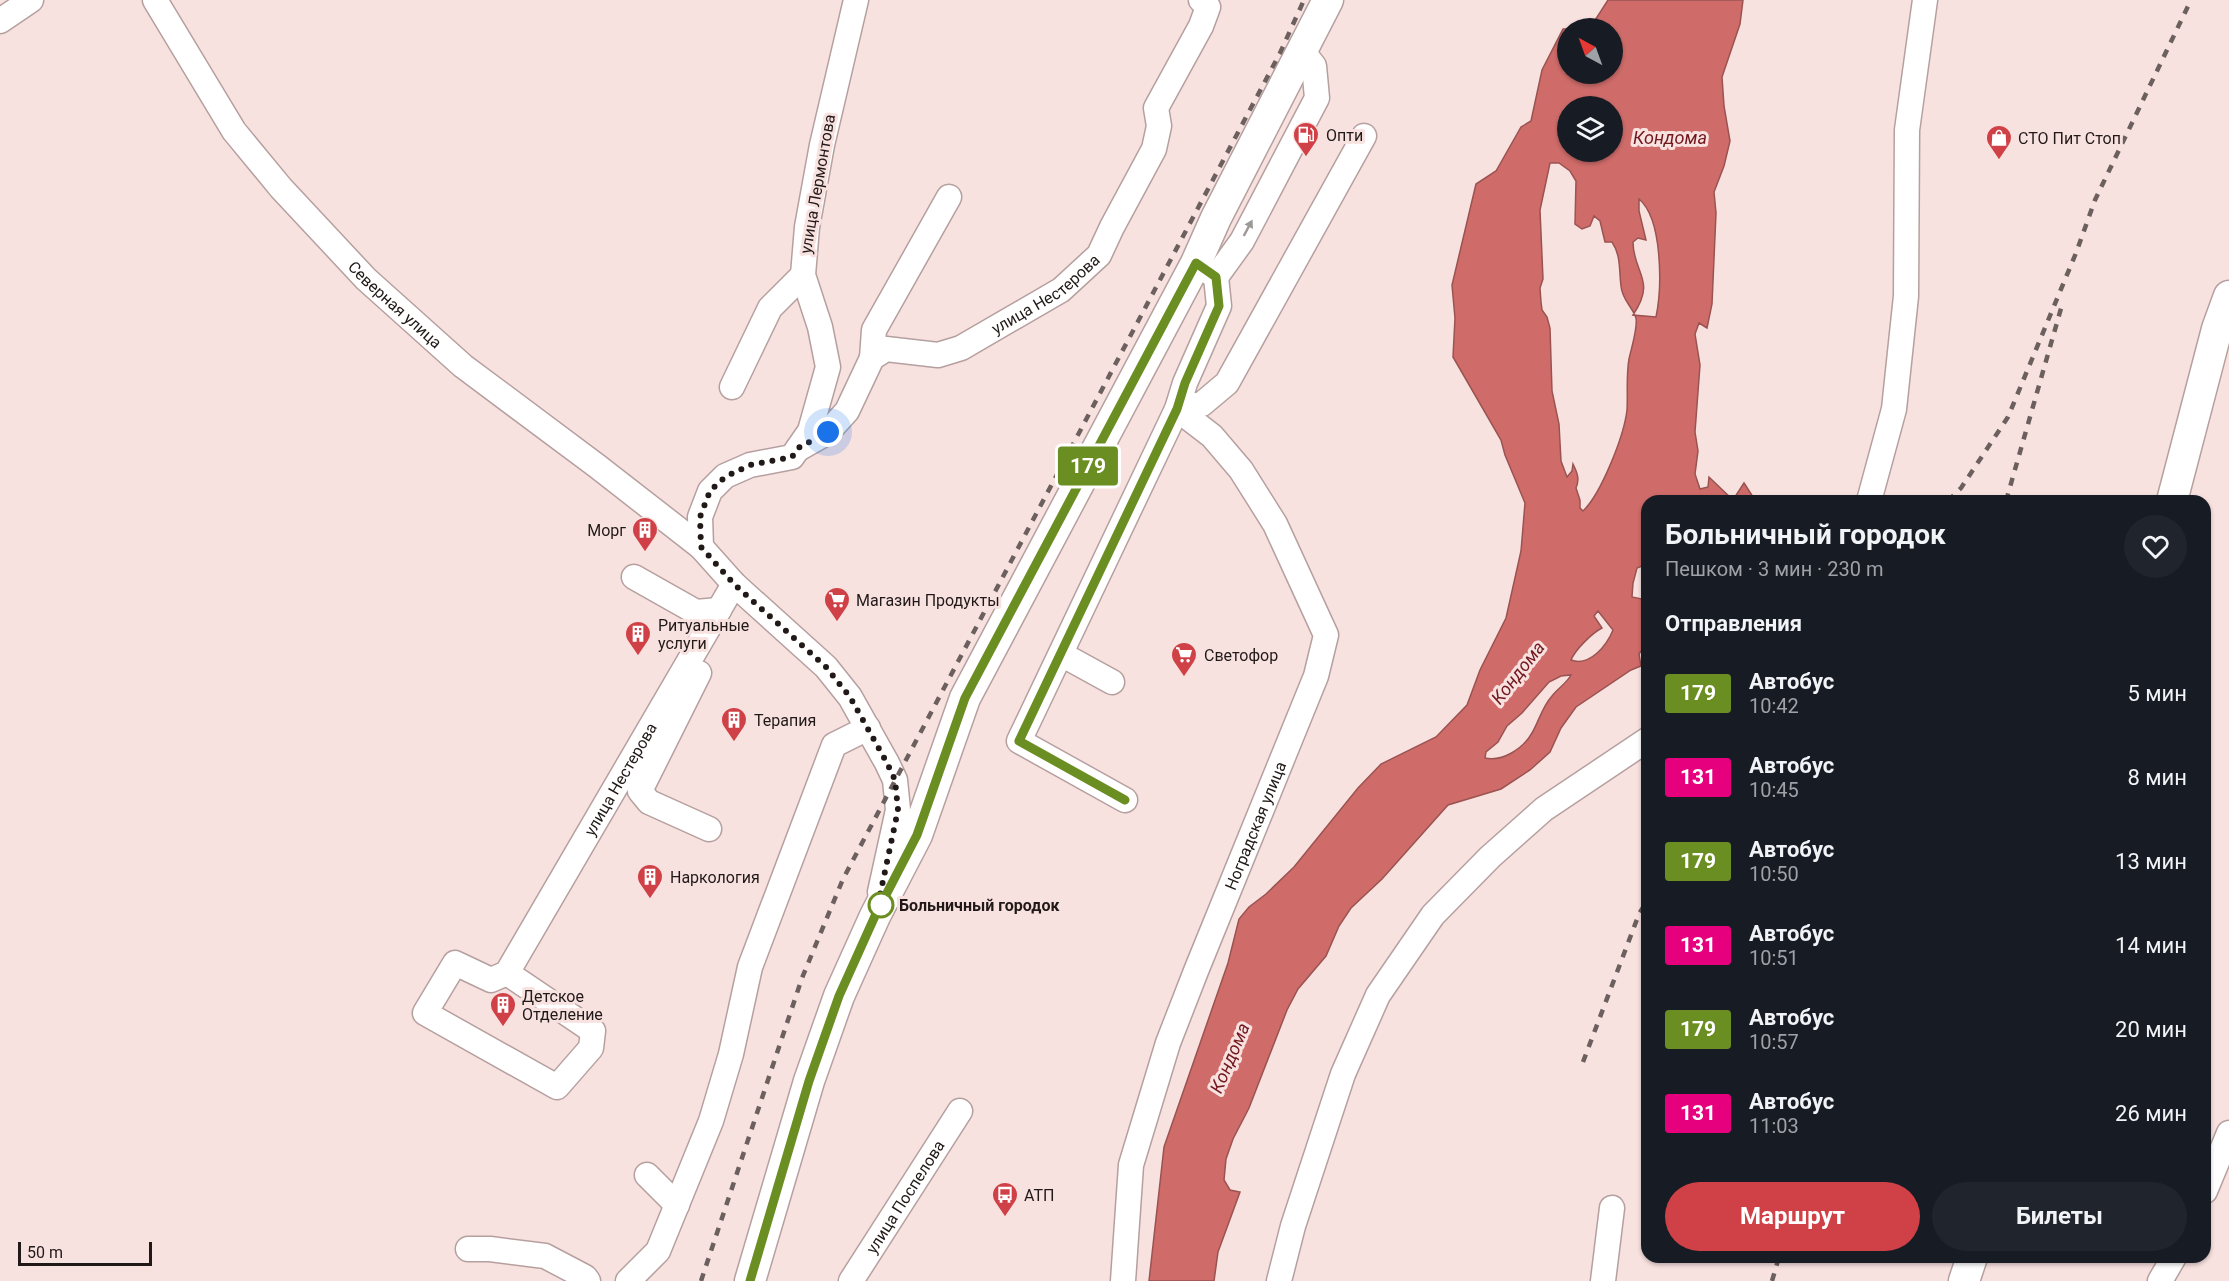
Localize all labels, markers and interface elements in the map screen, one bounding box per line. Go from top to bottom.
north arrow [1557,18,1623,84]
map controls [1557,18,1623,162]
button: layers [1557,96,1623,162]
street label: улица Лермонтова [796,113,839,255]
fuel station icon: Опти [1291,120,1321,158]
shop icon: СТО Пит Стоп [1984,123,2014,161]
place label: Опти [1326,126,1363,145]
water label: Кондома [1633,127,1707,148]
place label: СТО Пит Стоп [2018,129,2121,148]
one-way arrow [1244,220,1253,237]
street label: улица Нестерова [988,250,1104,338]
street label: Северная улица [344,257,445,352]
your location [813,417,843,447]
line badge: 179 [1054,446,1122,486]
text: 179 [1070,454,1106,478]
building icon: Морг [630,515,660,553]
button: heart [2124,515,2187,578]
text: Больничный городок [1665,518,1946,551]
place label: Морг [587,521,626,540]
text: Пешком · 3 мин · 230 m [1665,557,1884,581]
supermarket icon: Магазин Продукты [822,585,852,623]
place label: Магазин Продукты [856,591,1000,610]
text: Отправления [1665,611,1802,636]
place label: Ритуальные услуги [658,616,749,653]
building icon: Ритуальные услуги [623,619,653,657]
water label: Кондома [1487,637,1549,708]
supermarket icon: Светофор [1169,640,1199,678]
place label: Светофор [1204,646,1278,665]
text: Автобус [1749,669,1834,694]
text: 179 [1680,681,1716,705]
text: 5 мин [2127,681,2187,706]
text: 10:42 [1749,694,1799,718]
building icon: Терапия [719,705,749,743]
place label: Терапия [754,711,816,730]
street label: улица Нестерова [580,719,661,839]
text: Автобус [1749,753,1834,778]
street label: Ноградская улица [1221,759,1290,893]
text: 131 [1680,765,1716,789]
text: 8 мин [2127,765,2187,790]
text: 10:45 [1749,778,1799,802]
text: Автобус [1749,837,1834,862]
text: 179 [1680,849,1716,873]
text: 13 мин [2115,849,2187,874]
building icon: Наркология [635,862,665,900]
text: 10:50 [1749,862,1799,886]
place label: Наркология [670,868,760,887]
marker: Больничный городок [868,892,894,918]
place label: Больничный городок [899,896,1060,915]
text: Автобус [1749,921,1834,946]
text: 131 [1680,933,1716,957]
text: 14 мин [2115,933,2187,958]
text: 10:51 [1749,946,1799,970]
place label: Детское Отделение [522,987,603,1024]
building icon: Детское Отделение [488,990,518,1028]
text: Автобус [1749,1005,1834,1030]
text: 179 [1680,1017,1716,1041]
text: 20 мин [2115,1017,2187,1042]
water label: Кондома [1205,1020,1254,1096]
text: 10:57 [1749,1030,1799,1054]
text: Автобус [1749,1089,1834,1114]
text: 131 [1680,1101,1716,1125]
text: 26 мин [2115,1101,2187,1126]
text: 11:03 [1749,1114,1799,1138]
street label: улица Поспелова [862,1137,949,1257]
bus stop icon: АТП [990,1180,1020,1218]
button: Маршрут [1665,1182,1920,1251]
button: Билеты [1932,1182,2187,1251]
place label: АТП [1024,1186,1054,1205]
scale bar [18,1239,152,1266]
text: 50 m [27,1243,63,1262]

